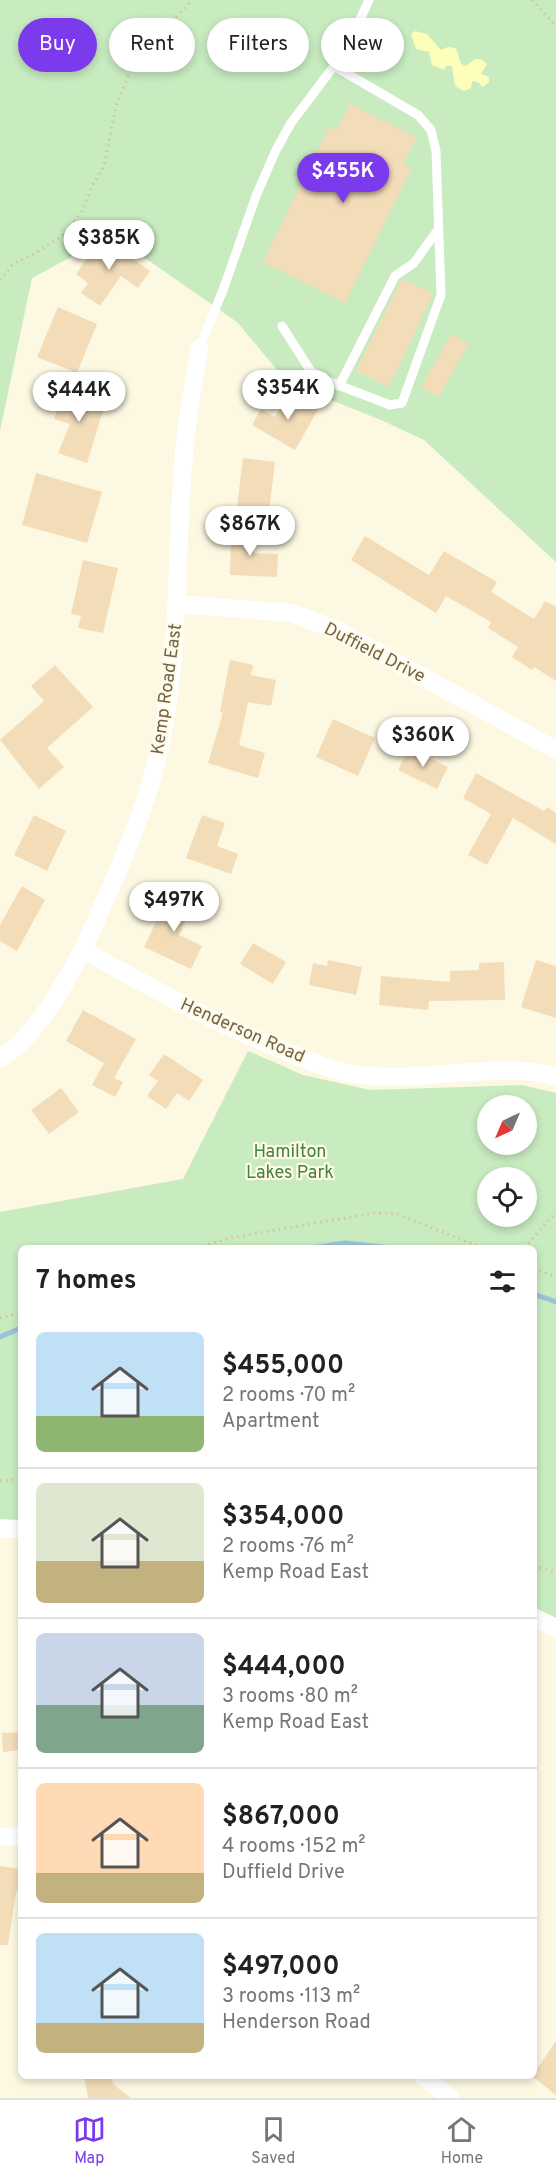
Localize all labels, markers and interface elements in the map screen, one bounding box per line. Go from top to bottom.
chip: Buy [18,18,97,72]
chip: Rent [109,18,195,72]
chip: Filters [207,18,309,72]
chip: New [321,18,404,72]
pin: $455K [301,153,385,204]
text: $455K [311,159,375,185]
pin: $385K [67,220,151,271]
text: $385K [77,226,141,252]
pin: $354K [246,370,330,421]
pin: $444K [37,372,121,423]
text: $354K [256,376,320,402]
text: $444K [47,378,111,404]
pin: $867K [208,506,292,557]
text: $867K [219,512,281,538]
street label: Duffield Drive [320,618,429,689]
street label: Kemp Road East [147,622,188,756]
pin: $360K [381,717,465,768]
text: $360K [391,723,455,749]
pin: $497K [132,882,216,933]
text: $497K [143,888,205,914]
street label: Henderson Road [177,994,308,1069]
north arrow [477,1095,537,1155]
map controls [477,1095,537,1227]
park label: Hamilton Lakes Park [246,1141,334,1185]
button: locate [477,1167,537,1227]
text: 7 homes [36,1265,136,1298]
icon: filters [486,1265,519,1298]
text: $455,000 [222,1350,344,1383]
icon: home [84,1356,156,1428]
text: 2 rooms · 70 m² [222,1383,355,1409]
text: Apartment [222,1409,320,1435]
text: $354,000 [222,1501,344,1534]
icon: home [84,1507,156,1579]
text: 2 rooms · 76 m² [222,1534,354,1560]
text: Kemp Road East [222,1560,369,1586]
text: $444,000 [222,1651,346,1684]
icon: home [84,1657,156,1729]
text: 3 rooms · 80 m² [222,1684,358,1710]
text: Kemp Road East [222,1710,369,1736]
text: $867,000 [222,1801,340,1834]
icon: home [84,1807,156,1879]
text: 4 rooms · 152 m² [222,1834,366,1860]
text: Duffield Drive [222,1860,345,1886]
text: $497,000 [222,1951,340,1984]
icon: home [84,1957,156,2029]
text: 3 rooms · 113 m² [222,1984,360,2010]
text: Henderson Road [222,2010,371,2036]
tab: Map [73,2113,106,2169]
tab: Saved [251,2113,295,2169]
tab: Home [441,2113,483,2169]

